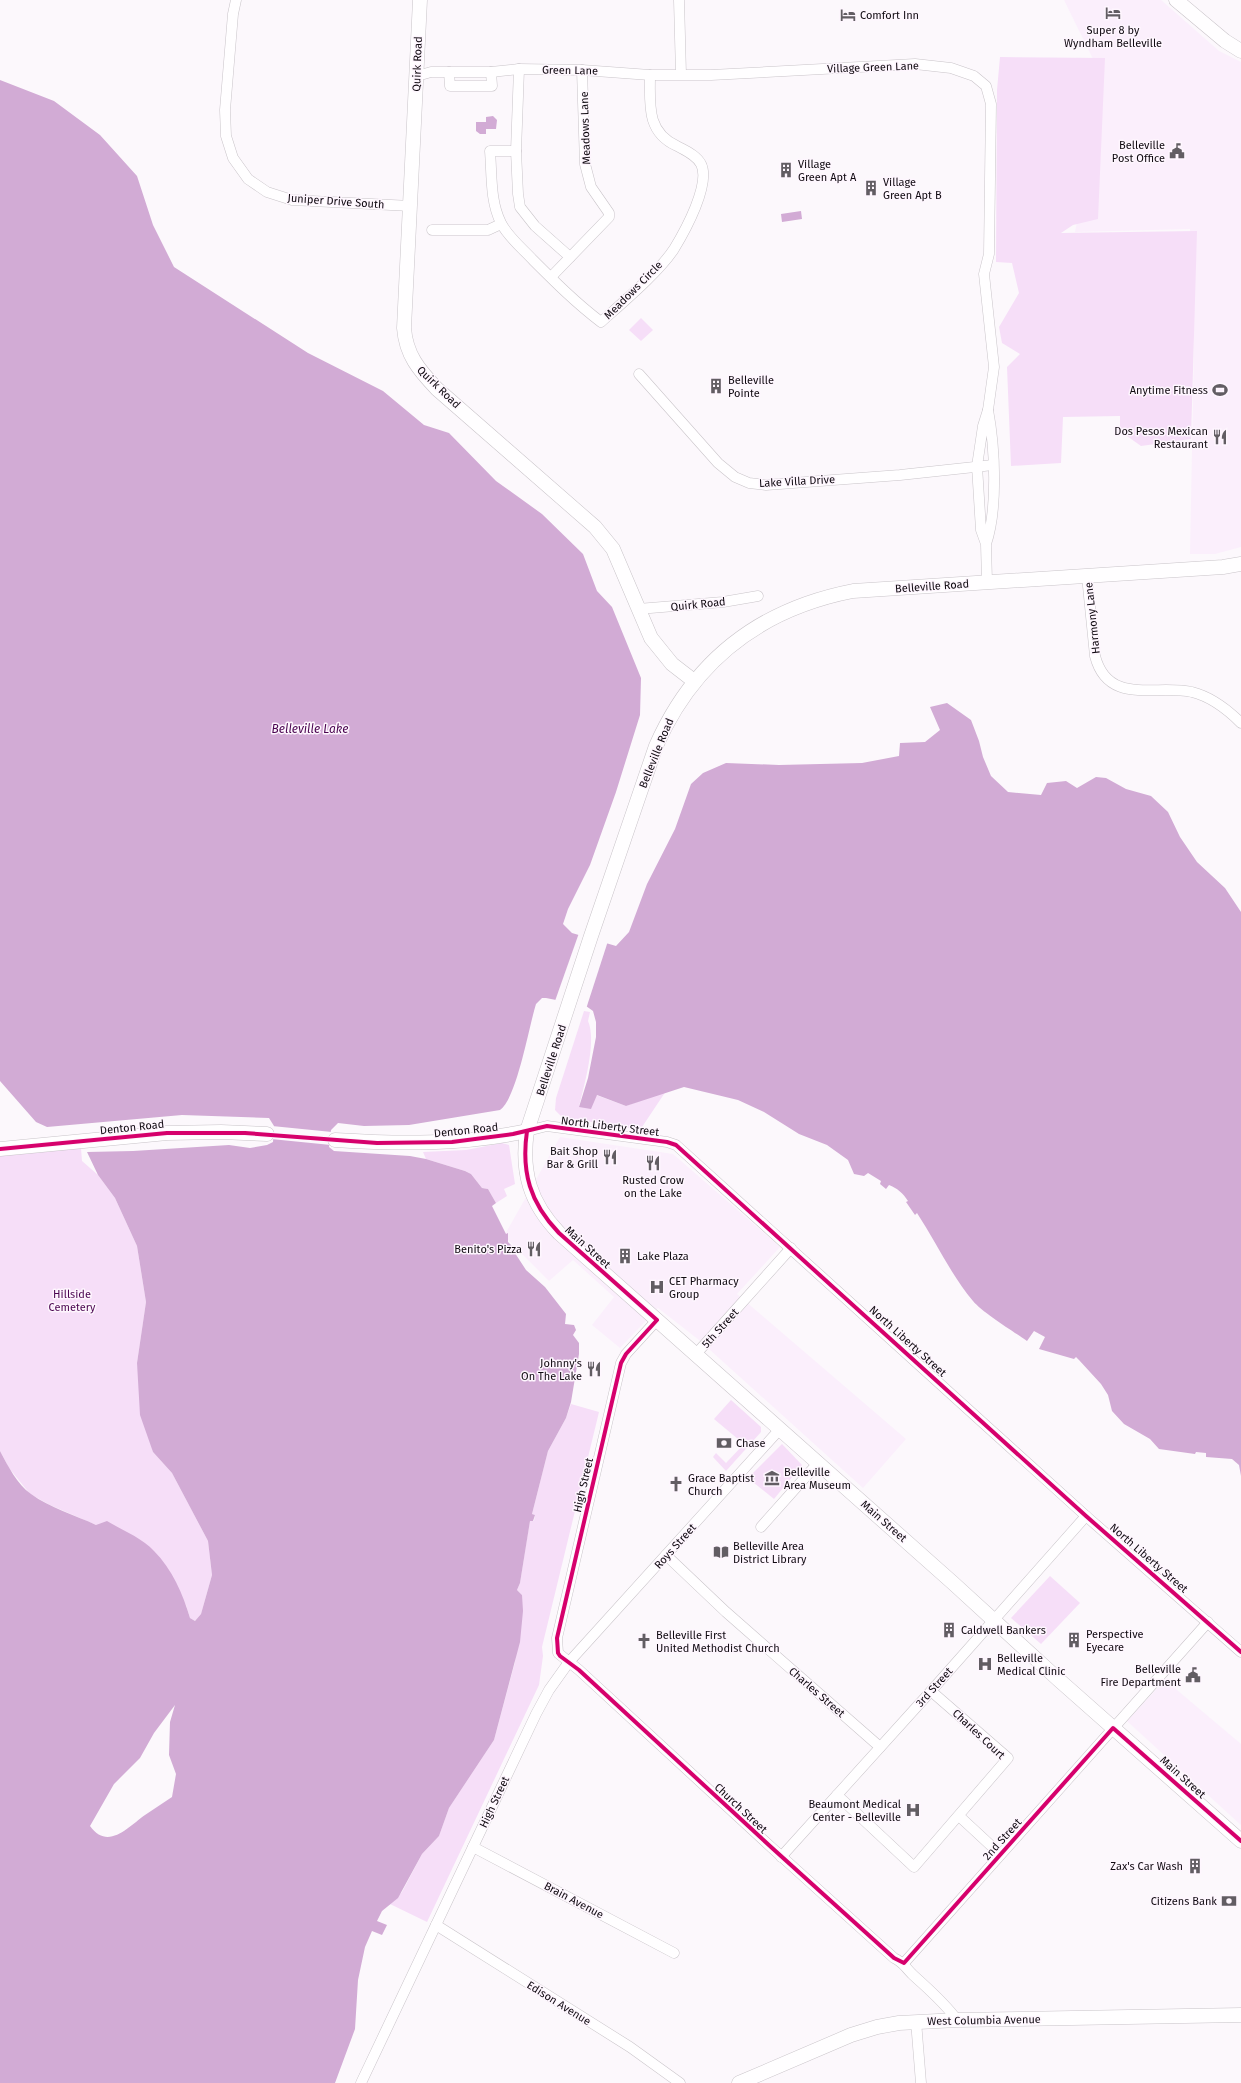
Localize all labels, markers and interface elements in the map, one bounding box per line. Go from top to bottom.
hotel icon: Super 8 by Wyndham Belleville [1104,4,1122,22]
hotel icon: Comfort Inn [839,6,857,24]
place label: Comfort Inn [860,9,919,22]
place label: Super 8 by Wyndham Belleville [1064,24,1162,50]
street label: Quirk Road [410,36,425,92]
street label: Village Green Lane [827,59,919,76]
street label: Green Lane [542,64,598,77]
street label: Meadows Lane [578,91,593,165]
place label: Belleville Post Office [1112,139,1165,165]
public building icon: Belleville Post Office [1168,142,1186,160]
place label: Village Green Apt A [798,158,857,184]
building icon: Village Green Apt A [777,161,795,179]
place label: Village Green Apt B [883,176,942,202]
building icon: Village Green Apt B [862,179,880,197]
street label: Juniper Drive South [287,192,385,211]
street label: Meadows Circle [602,259,665,322]
street label: Quirk Road [414,363,463,411]
place label: Belleville Pointe [728,374,774,400]
building icon: Belleville Pointe [707,377,725,395]
sports icon: Anytime Fitness [1211,381,1229,399]
place label: Anytime Fitness [1130,384,1208,397]
place label: Dos Pesos Mexican Restaurant [1114,425,1208,451]
restaurant icon: Dos Pesos Mexican Restaurant [1211,428,1229,446]
street label: Lake Villa Drive [759,473,835,490]
street label: Belleville Road [895,577,970,596]
street label: Harmony Lane [1082,581,1103,654]
street label: Quirk Road [670,595,726,614]
street label: Belleville Road [637,716,676,790]
water label: Belleville Lake [272,722,348,736]
street label: Belleville Road [534,1023,569,1097]
street label: North Liberty Street [560,1114,660,1139]
street label: Denton Road [99,1118,165,1137]
street label: Denton Road [433,1121,499,1140]
place label: Bait Shop Bar & Grill [546,1145,598,1171]
restaurant icon: Bait Shop Bar & Grill [601,1148,619,1166]
restaurant icon: Rusted Crow on the Lake [644,1154,662,1172]
place label: Rusted Crow on the Lake [622,1174,684,1200]
street label: Main Street [562,1224,613,1271]
restaurant icon: Benito's Pizza [525,1240,543,1258]
place label: Benito's Pizza [454,1243,522,1256]
building icon: Lake Plaza [616,1247,634,1265]
place label: Lake Plaza [637,1250,689,1263]
place label: CET Pharmacy Group [669,1275,739,1301]
hospital icon: CET Pharmacy Group [648,1278,666,1296]
park label: Hillside Cemetery [49,1288,96,1314]
street label: North Liberty Street [867,1303,949,1379]
street label: 5th Street [699,1306,741,1351]
place label: Johnny's On The Lake [521,1357,582,1383]
restaurant icon: Johnny's On The Lake [585,1360,603,1378]
bank icon: Chase [715,1434,733,1452]
place label: Chase [736,1437,766,1450]
street label: High Street [571,1457,596,1514]
place label: Belleville Area Museum [784,1466,851,1492]
museum icon: Belleville Area Museum [763,1469,781,1487]
place label: Grace Baptist Church [688,1472,754,1498]
church icon: Grace Baptist Church [667,1475,685,1493]
street label: Main Street [858,1498,909,1545]
street label: Roys Street [652,1521,699,1572]
street label: North Liberty Street [1107,1521,1190,1596]
place label: Belleville Area District Library [733,1540,807,1566]
library icon: Belleville Area District Library [712,1543,730,1561]
building icon: Caldwell Bankers [940,1621,958,1639]
place label: Caldwell Bankers [961,1624,1046,1637]
place label: Perspective Eyecare [1086,1628,1144,1654]
place label: Belleville First United Methodist Church [656,1629,780,1655]
building icon: Perspective Eyecare [1065,1631,1083,1649]
church icon: Belleville First United Methodist Church [635,1632,653,1650]
place label: Belleville Medical Clinic [997,1652,1066,1678]
hospital icon: Belleville Medical Clinic [976,1655,994,1673]
place label: Belleville Fire Department [1101,1663,1181,1689]
street label: Charles Street [786,1665,847,1720]
street label: 3rd Street [913,1665,956,1710]
public building icon: Belleville Fire Department [1184,1666,1202,1684]
street label: Charles Court [950,1707,1008,1762]
street label: Main Street [1157,1754,1208,1801]
street label: High Street [477,1774,512,1830]
street label: Church Street [712,1781,770,1836]
place label: Beaumont Medical Center - Belleville [808,1798,901,1824]
hospital icon: Beaumont Medical Center - Belleville [904,1801,922,1819]
street label: 2nd Street [980,1816,1024,1863]
building icon: Zax's Car Wash [1186,1857,1204,1875]
place label: Zax's Car Wash [1110,1860,1183,1873]
street label: Brain Avenue [542,1879,606,1922]
bank icon: Citizens Bank [1220,1892,1238,1910]
place label: Citizens Bank [1151,1895,1217,1908]
street label: Edison Avenue [524,1979,593,2028]
street label: West Columbia Avenue [927,2013,1041,2028]

